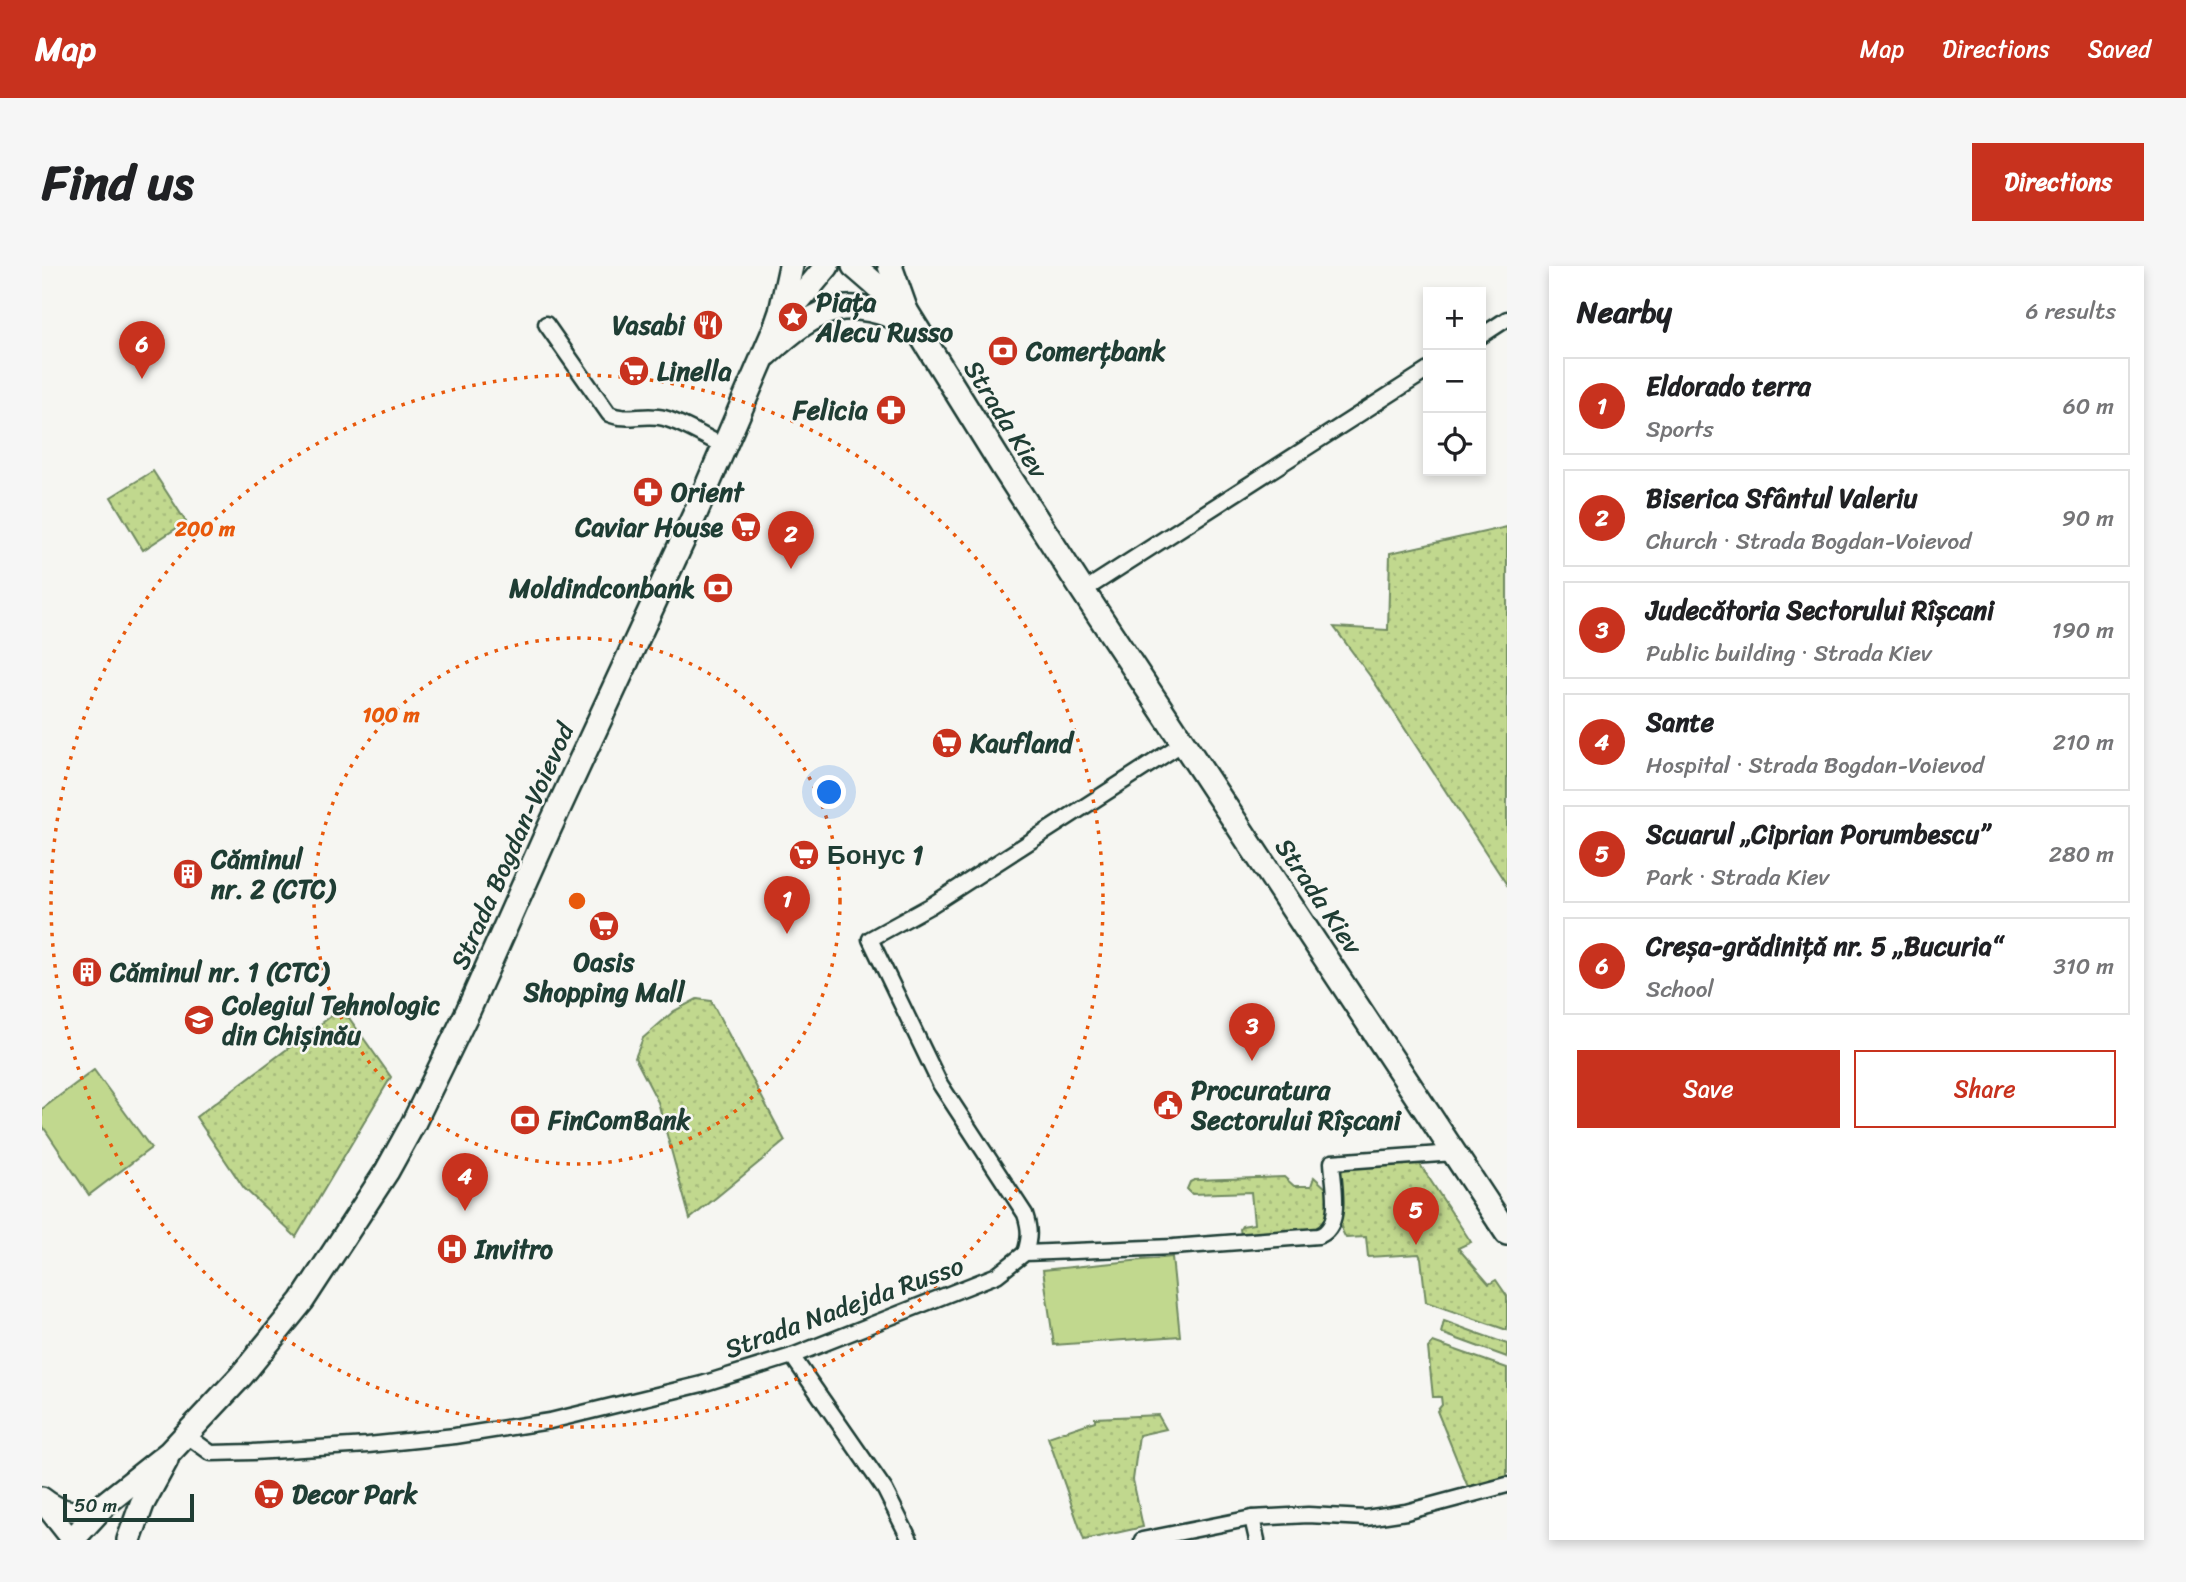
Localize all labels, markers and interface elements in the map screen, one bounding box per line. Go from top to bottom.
text: Map [35,20,96,78]
text: Map [1860,28,1904,70]
text: Directions [1942,28,2050,70]
text: Saved [2088,28,2151,70]
text: Find us [42,139,194,226]
button: Directions [1972,143,2144,221]
place label: Piața Alecu Russo [815,279,954,355]
text: Nearby [1577,285,1672,339]
map controls [1423,287,1486,476]
button: + [1423,287,1486,350]
text: 6 results [2026,291,2116,332]
place icon: Piața Alecu Russo [776,300,810,334]
place label: Vasabi [612,302,687,348]
restaurant icon: Vasabi [691,308,725,342]
pin: 6 [119,321,165,379]
place label: Comerțbank [1025,328,1166,374]
bank icon: Comerțbank [986,334,1020,368]
place label: Linella [657,348,732,394]
street label: Strada Kiev [951,350,1062,489]
button: − [1423,350,1486,413]
supermarket icon: Linella [617,354,651,388]
text: Eldorado terra [1646,363,1811,409]
text: 1 [1597,386,1607,427]
text: 60 m [2063,386,2114,427]
place label: Felicia [792,387,868,433]
pharmacy icon: Felicia [874,393,908,427]
text: Sports [1646,409,1714,450]
button: locate [1423,413,1486,476]
place label: Orient [671,469,745,515]
pharmacy icon: Orient [631,475,665,509]
text: Biserica Sfântul Valeriu [1646,475,1917,521]
text: 2 [1595,498,1609,539]
text: 90 m [2062,498,2114,539]
place label: Caviar House [574,504,723,550]
text: 200 m [174,510,236,548]
supermarket icon: Caviar House [729,510,763,544]
pin: 2 [768,511,814,569]
text: Church · Strada Bogdan-Voievod [1646,521,1971,562]
place label: Moldindconbank [508,565,695,611]
bank icon: Moldindconbank [701,571,735,605]
text: Judecătoria Sectorului Rîșcani [1646,587,1994,633]
text: 3 [1596,610,1608,651]
text: 190 m [2052,610,2114,651]
text: Public building · Strada Kiev [1646,633,1932,674]
text: 100 m [362,696,420,734]
text: Sante [1646,699,1714,745]
street label: Strada Bogdan-Voievod [437,713,588,977]
place label: Kaufland [969,720,1075,766]
text: 4 [1595,722,1609,763]
text: 210 m [2053,722,2114,763]
supermarket icon: Kaufland [930,726,964,760]
text: Hospital · Strada Bogdan-Voievod [1646,745,1984,786]
your location [812,775,846,809]
text: Scuarul „Ciprian Porumbescu” [1646,811,1989,857]
street label: Strada Kiev [1263,828,1376,966]
place label: Бонус 1 [827,832,923,878]
text: 5 [1595,834,1609,875]
text: 280 m [2049,834,2114,875]
place label: Căminul nr. 2 (CTC) [210,836,337,912]
supermarket icon: Бонус 1 [787,838,821,872]
building icon: Căminul nr. 2 (CTC) [171,857,205,891]
text: Park · Strada Kiev [1646,857,1829,898]
pin: 1 [764,876,810,934]
centre of rings [565,889,589,913]
supermarket icon: Oasis Shopping Mall [587,909,621,943]
text: Creșa-grădiniță nr. 5 „Bucuria“ [1646,923,2002,969]
place label: Oasis Shopping Mall [523,939,686,1015]
text: 6 [1595,946,1609,987]
text: 310 m [2053,946,2114,987]
place label: Căminul nr. 1 (CTC) [109,949,330,995]
building icon: Căminul nr. 1 (CTC) [70,955,104,989]
text: School [1646,969,1714,1010]
place label: Colegiul Tehnologic din Chișinău [221,982,441,1058]
school or university icon: Colegiul Tehnologic din Chișinău [182,1003,216,1037]
pin: 3 [1229,1003,1275,1061]
button: Save [1577,1050,1840,1128]
button: Share [1854,1050,2116,1128]
place label: Procuratura Sectorului Rîșcani [1190,1067,1403,1143]
public building icon: Procuratura Sectorului Rîșcani [1151,1088,1185,1122]
place label: FinComBank [547,1097,692,1143]
bank icon: FinComBank [508,1103,542,1137]
pin: 4 [442,1153,488,1211]
pin: 5 [1393,1187,1439,1245]
place label: Invitro [473,1226,554,1272]
hospital icon: Invitro [435,1232,469,1266]
street label: Strada Nadejda Russo [718,1242,970,1372]
place label: Decor Park [292,1471,418,1517]
supermarket icon: Decor Park [252,1477,286,1511]
text: 50 m [74,1489,117,1522]
scale bar [63,1491,194,1523]

